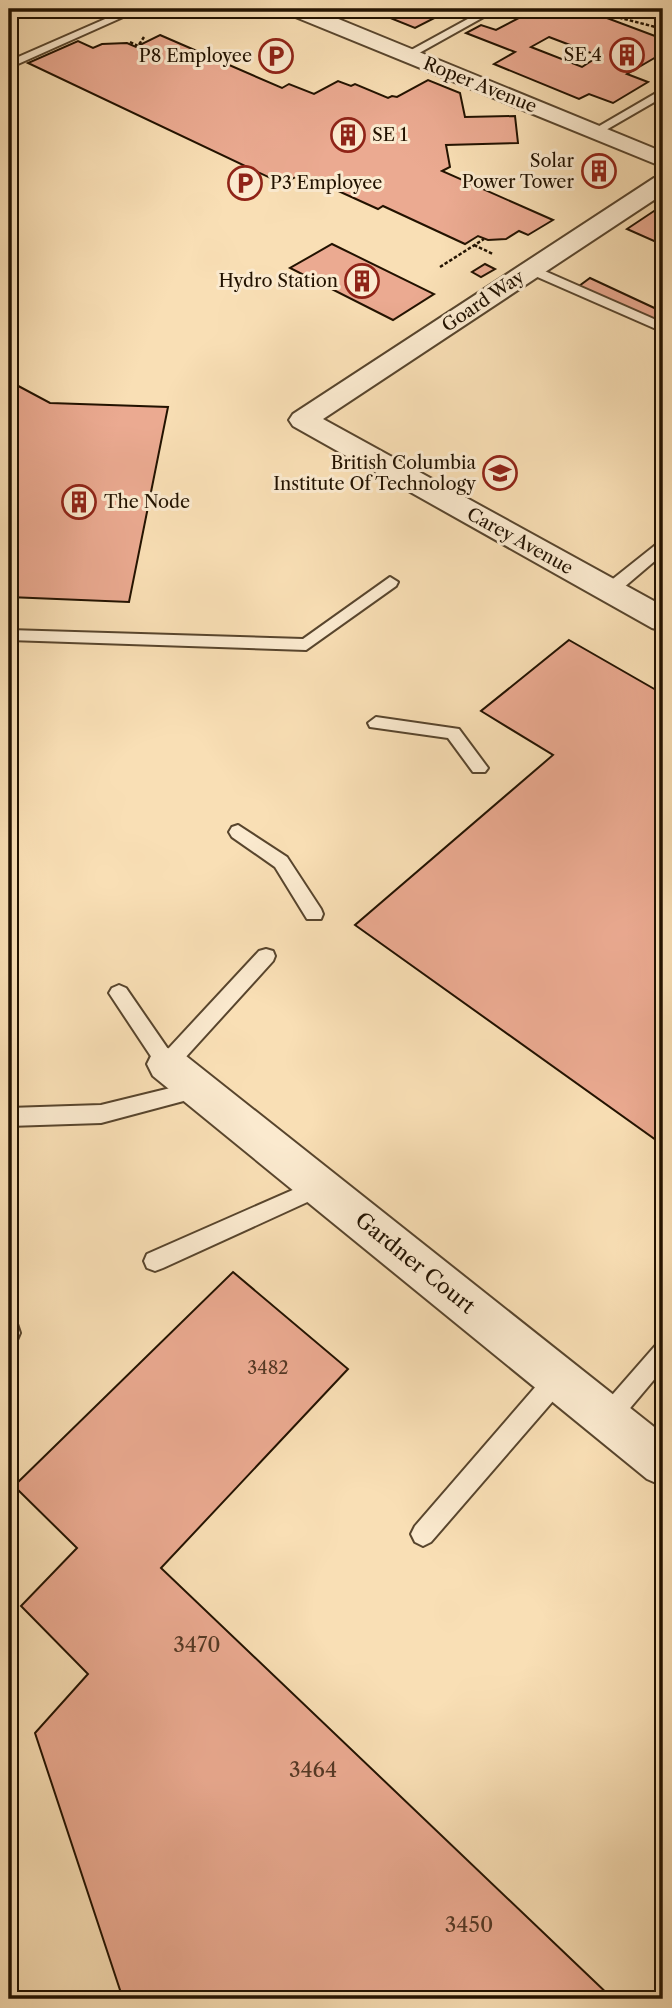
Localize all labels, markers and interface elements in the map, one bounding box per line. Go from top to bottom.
building icon: SE 4 [608,36,646,74]
parking icon: P8 Employee [257,37,295,75]
place label: SE 4 [564,44,602,66]
place label: P8 Employee [139,45,252,67]
street label: Roper Avenue [420,52,540,118]
building icon: SE 1 [329,116,367,154]
place label: SE 1 [372,124,408,146]
place label: Solar Power Tower [462,150,574,193]
building icon: Solar Power Tower [580,152,618,190]
parking icon: P3 Employee [226,164,264,202]
place label: P3 Employee [270,172,382,194]
building icon: Hydro Station [343,262,381,300]
street label: Goard Way [438,265,529,337]
place label: Hydro Station [219,270,338,292]
place label: British Columbia Institute Of Technology [273,452,477,495]
school or university icon: British Columbia Institute Of Technology [481,454,519,492]
building icon: The Node [60,483,98,521]
place label: The Node [104,491,190,513]
street label: Carey Avenue [463,503,577,579]
street label: Gardner Court [350,1207,481,1319]
house number: 3482 [247,1357,289,1379]
house number: 3470 [173,1632,221,1657]
house number: 3464 [289,1757,337,1782]
house number: 3450 [445,1912,493,1937]

